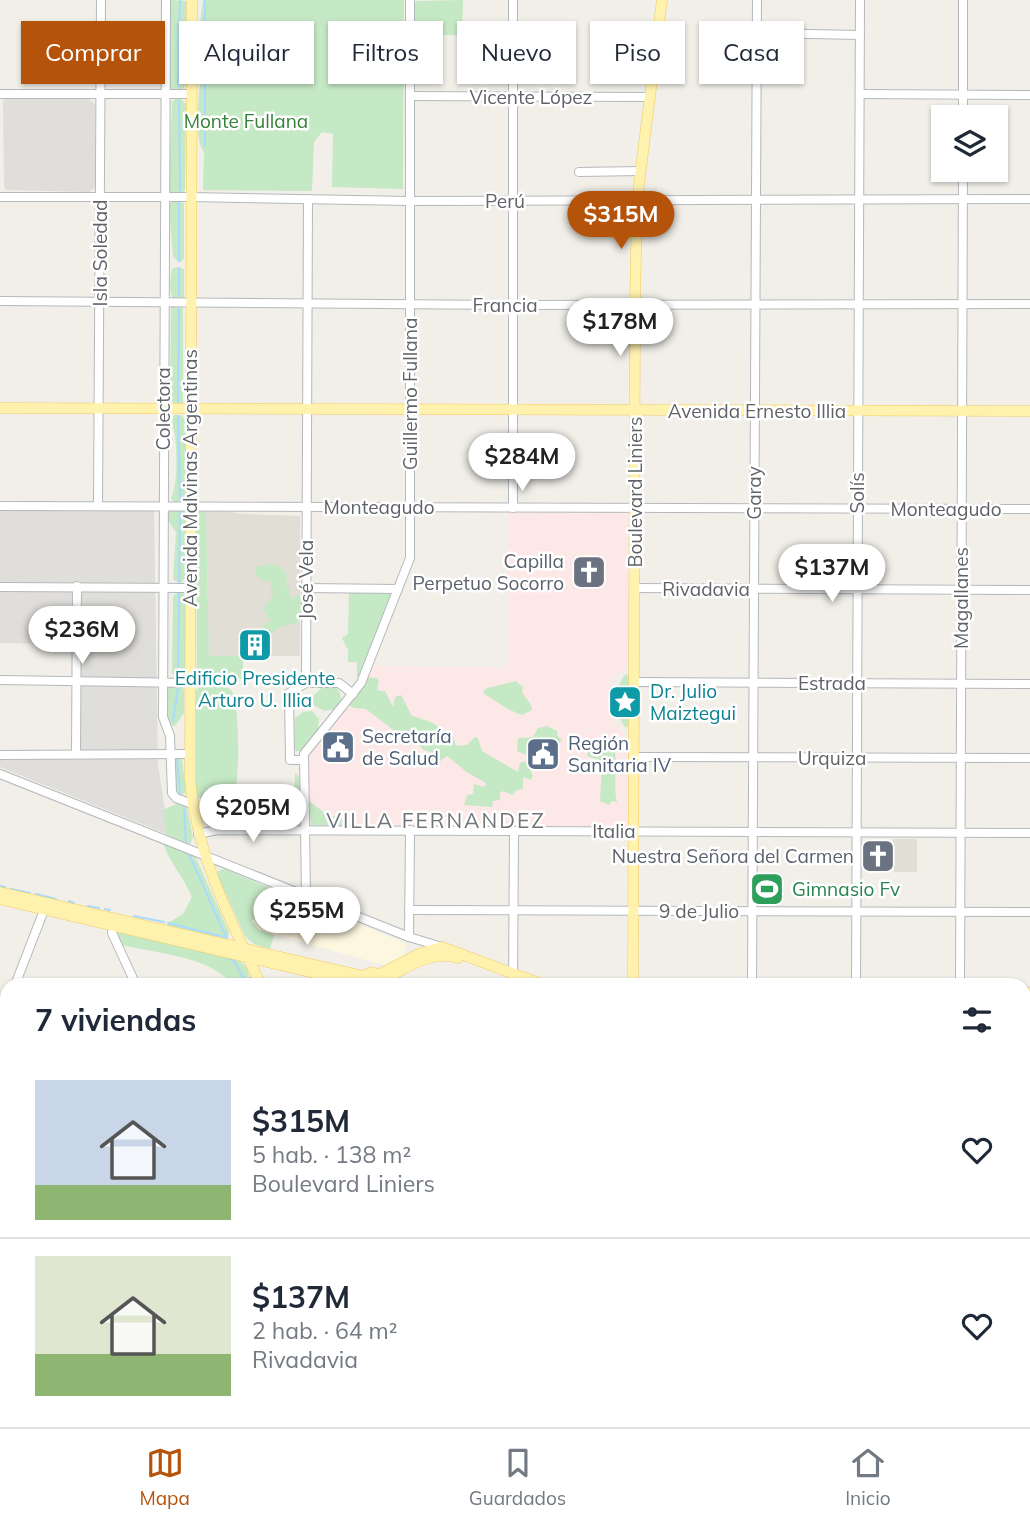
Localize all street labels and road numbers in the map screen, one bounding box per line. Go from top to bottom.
street label: Vicente López [470,85,593,109]
street label: Perú [485,189,525,213]
street label: Isla Soledad [88,200,112,306]
street label: Francia [472,293,538,317]
street label: Guillermo Fullana [398,318,422,470]
street label: Avenida Malvinas Argentinas [178,349,202,607]
street label: Colectora [151,367,175,451]
street label: Avenida Ernesto Illia [668,399,846,423]
street label: Boulevard Liniers [623,417,647,568]
street label: Garay [742,466,766,520]
street label: Solís [845,472,869,514]
street label: Monteagudo [323,495,435,519]
street label: Monteagudo [890,497,1002,521]
street label: José Vela [294,540,318,620]
street label: Magallanes [949,547,973,649]
street label: Rivadavia [662,577,750,601]
street label: Estrada [798,671,866,695]
street label: Urquiza [798,746,866,770]
street label: Italia [592,819,636,843]
street label: 9 de Julio [659,899,739,923]

